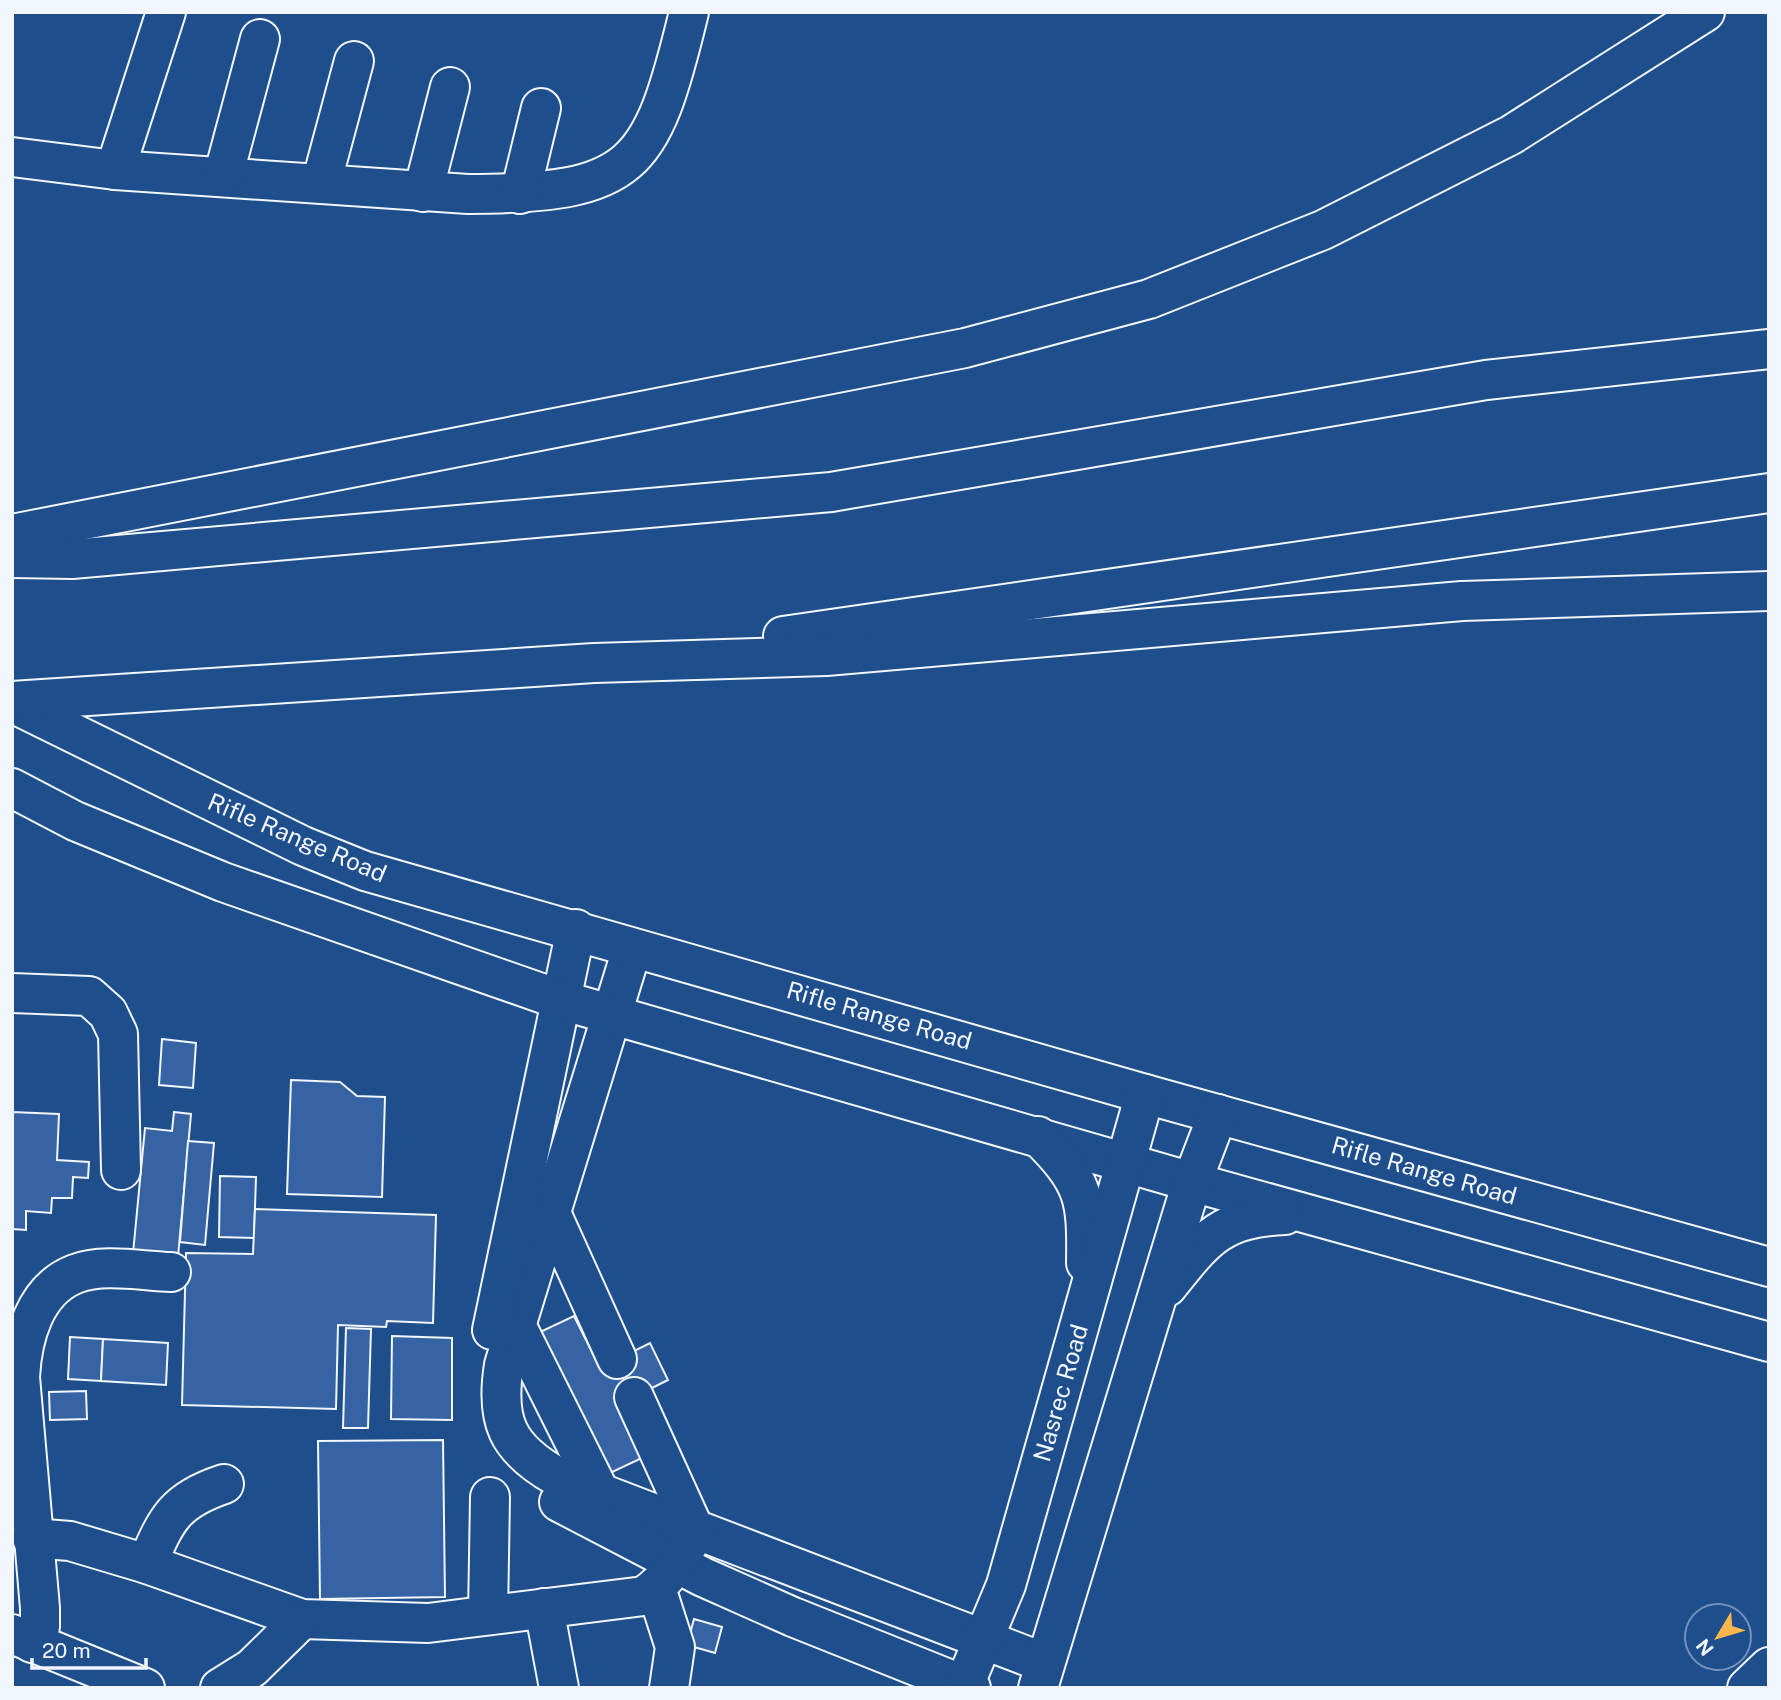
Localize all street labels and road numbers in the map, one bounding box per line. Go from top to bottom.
street label: Rifle Range Road [204,787,391,887]
street label: Rifle Range Road [784,975,975,1055]
street label: Rifle Range Road [1329,1130,1520,1210]
street label: Nasrec Road [1027,1321,1093,1465]

